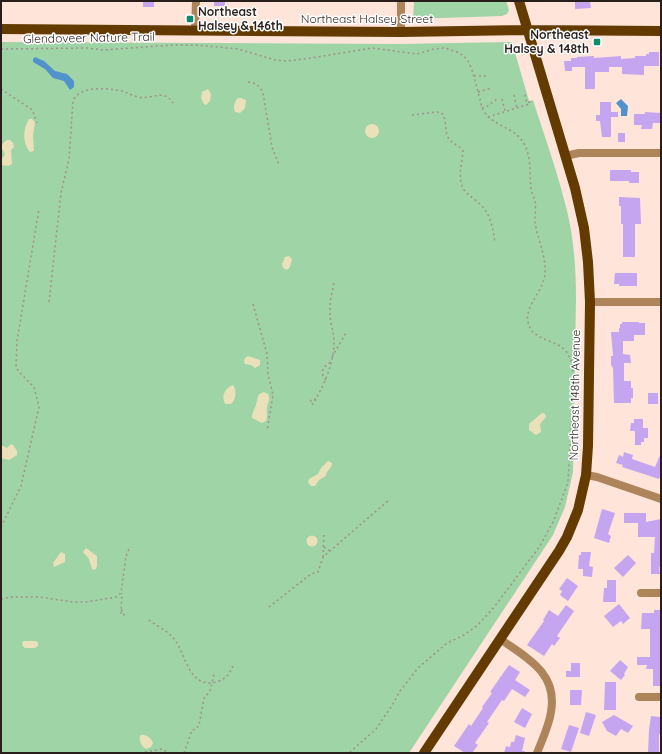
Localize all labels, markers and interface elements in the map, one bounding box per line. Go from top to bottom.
place label: Northeast Halsey & 146th [198,4,283,33]
street label: Northeast Halsey Street [301,11,433,26]
marker: Northeast Halsey & 146th [185,14,195,24]
place label: Northeast Halsey & 148th [504,27,589,56]
street label: Glendoveer Nature Trail [23,29,155,46]
marker: Northeast Halsey & 148th [592,37,602,47]
street label: Northeast 148th Avenue [566,329,583,461]

